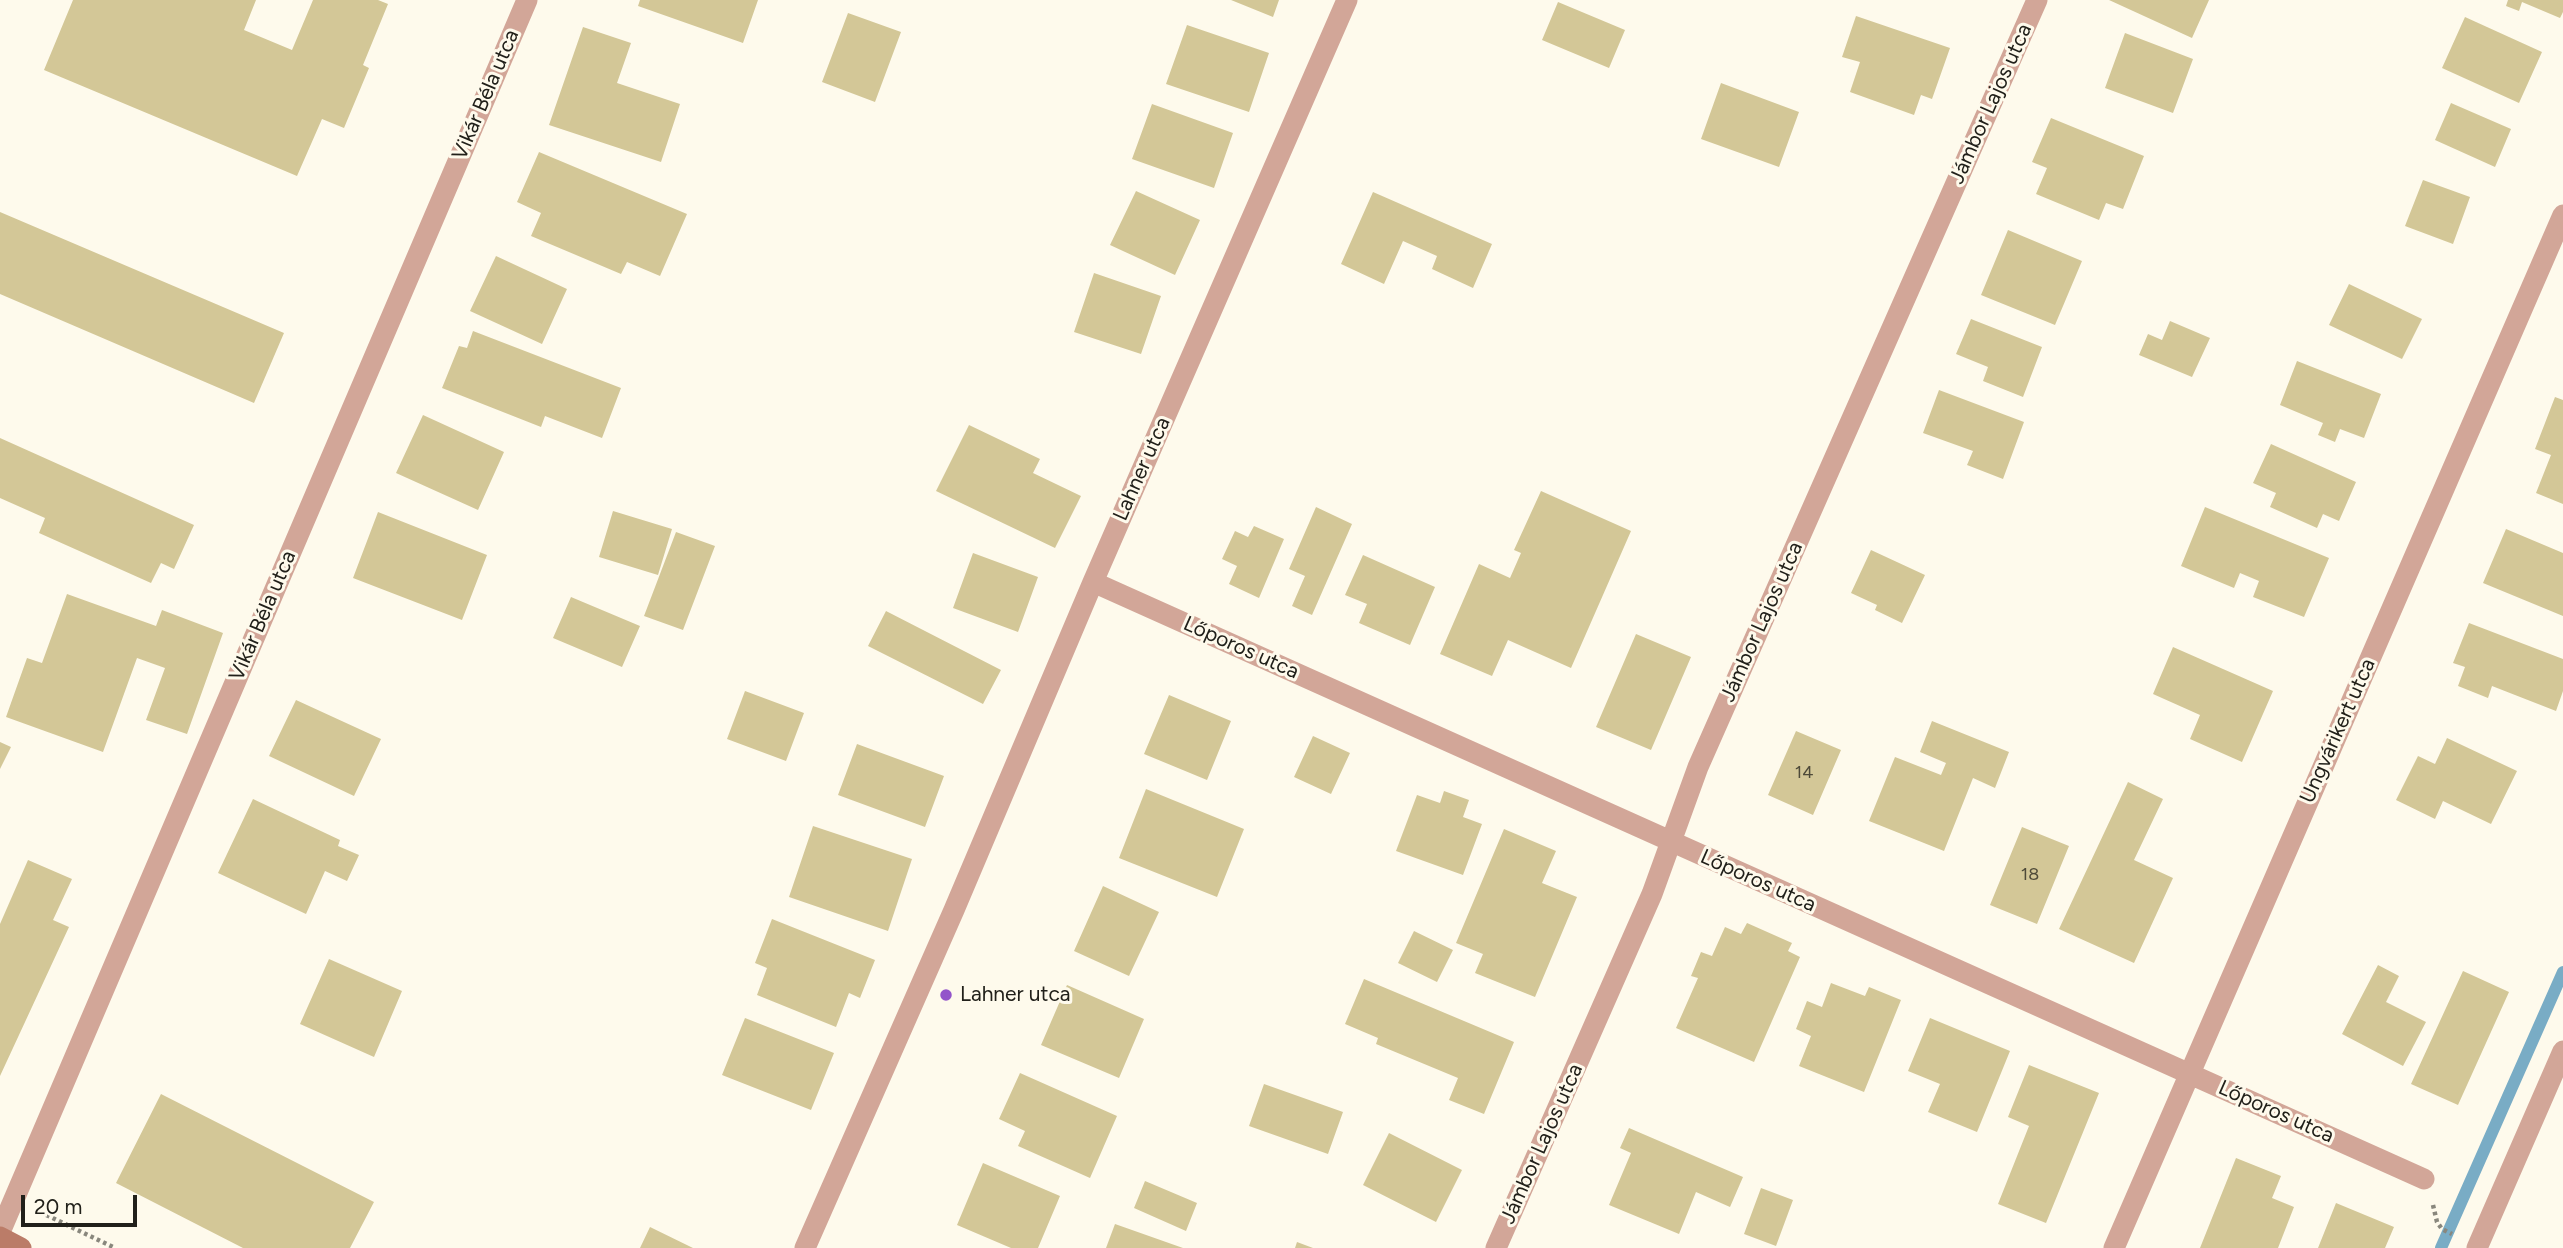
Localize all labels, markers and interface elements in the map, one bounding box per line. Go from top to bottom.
street label: Jámbor Lajos utca [1944,20,2038,188]
street label: Vikár Béla utca [447,26,525,164]
street label: Lahner utca [1108,413,1176,525]
street label: Jámbor Lajos utca [1715,538,1809,706]
street label: Vikár Béla utca [224,547,302,685]
street label: Lőporos utca [1179,611,1303,685]
street label: Ungvárikert utca [2295,655,2381,807]
house number: 14 [1795,762,1813,784]
street label: Lőporos utca [1696,844,1820,918]
house number: 18 [2021,864,2039,886]
place label: Lahner utca [960,982,1070,1008]
marker: Lahner utca [938,987,954,1003]
street label: Jámbor Lajos utca [1495,1060,1589,1228]
street label: Lőporos utca [2214,1075,2338,1149]
scale bar [24,1182,140,1226]
text: 20 m [34,1194,82,1219]

